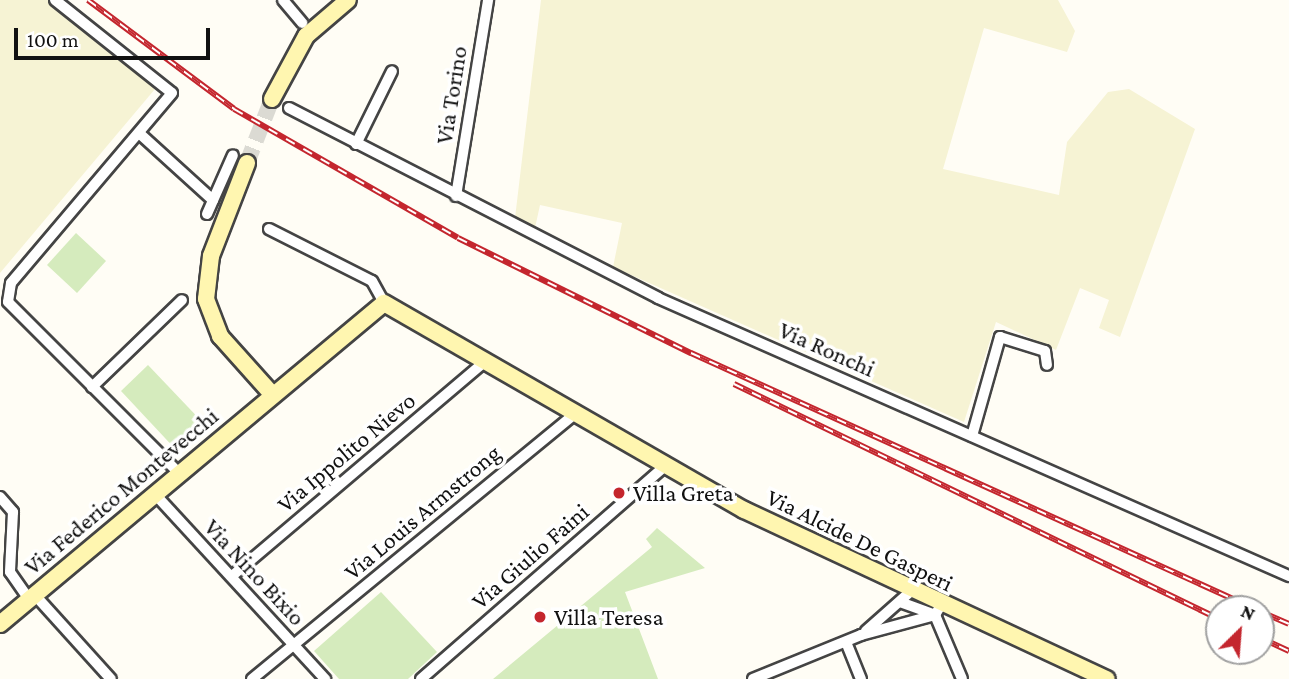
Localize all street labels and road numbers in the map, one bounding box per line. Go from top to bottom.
street label: Via Torino [429,44,473,146]
street label: Via Ronchi [775,315,879,383]
street label: Via Ippolito Nievo [271,386,421,518]
street label: Via Federico Montevecchi [18,401,224,581]
street label: Via Louis Armstrong [338,438,506,586]
street label: Via Alcide De Gasperi [762,482,958,598]
street label: Via Giulio Faini [465,497,595,615]
street label: Via Nino Bixio [198,513,312,631]

